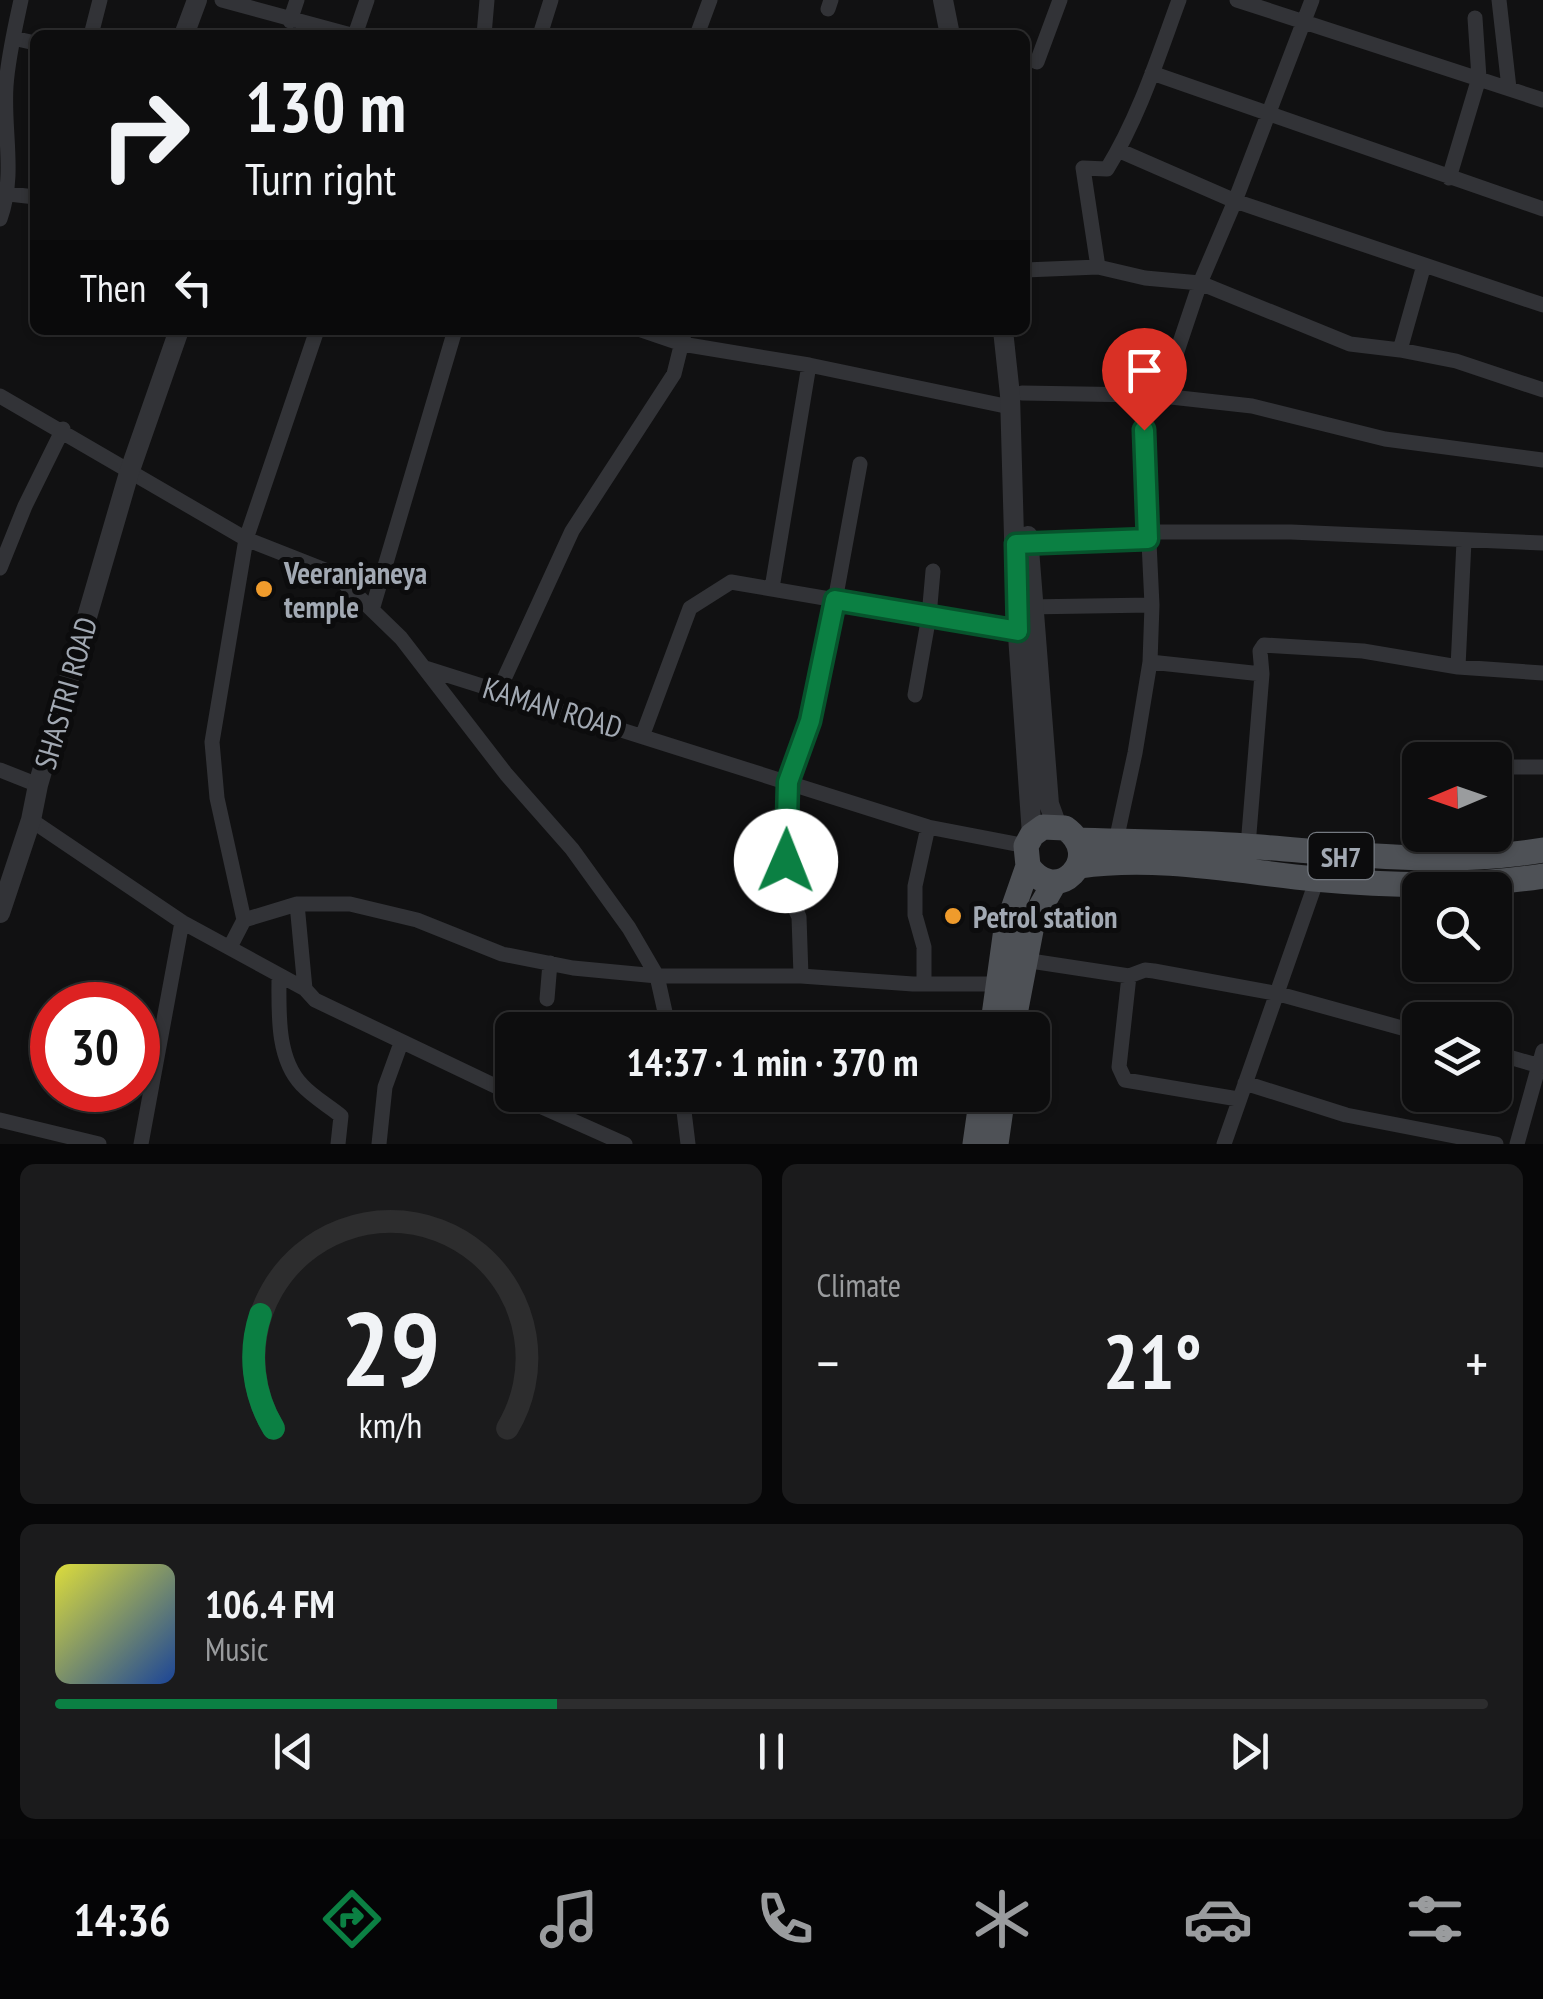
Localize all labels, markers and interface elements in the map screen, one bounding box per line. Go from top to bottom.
text: 130 m [245,61,406,151]
icon: right [80,70,210,200]
text: Turn right [245,149,396,207]
icon: left [166,260,221,315]
text: Then [80,263,146,312]
pin [1102,328,1187,431]
icon: arrive [1117,343,1172,398]
place label: Veeranjaneya temple [283,553,427,626]
marker: Veeranjaneya temple [253,578,275,600]
street label: SHASTRI ROAD [25,612,105,774]
street label: KAMAN ROAD [479,667,627,747]
north arrow [1402,742,1512,852]
map controls [1402,742,1512,1112]
position arrow [734,809,838,913]
road number: SH7 [1308,833,1374,879]
button: search [1402,872,1512,982]
place label: Petrol station [973,897,1117,936]
marker: Petrol station [942,905,964,927]
speed limit sign: 30 [30,982,160,1112]
button: layers [1402,1002,1512,1112]
text: 14:37 · 1 min · 370 m [626,1037,919,1086]
text: Climate [817,1264,901,1306]
text: 29 [341,1280,440,1415]
text: 21° [1103,1313,1202,1410]
text: − [817,1327,839,1398]
text: + [1465,1327,1488,1398]
text: km/h [359,1402,422,1448]
text: 106.4 FM [205,1579,335,1628]
text: Music [205,1628,268,1670]
icon: previous [266,1724,321,1779]
icon: pause [744,1724,799,1779]
icon: next [1222,1724,1277,1779]
icon: directions [317,1884,387,1954]
icon: music [534,1884,604,1954]
icon: phone [750,1884,820,1954]
icon: climate [967,1884,1037,1954]
icon: car [1183,1884,1253,1954]
icon: filters [1400,1884,1470,1954]
text: 14:36 [73,1890,171,1948]

